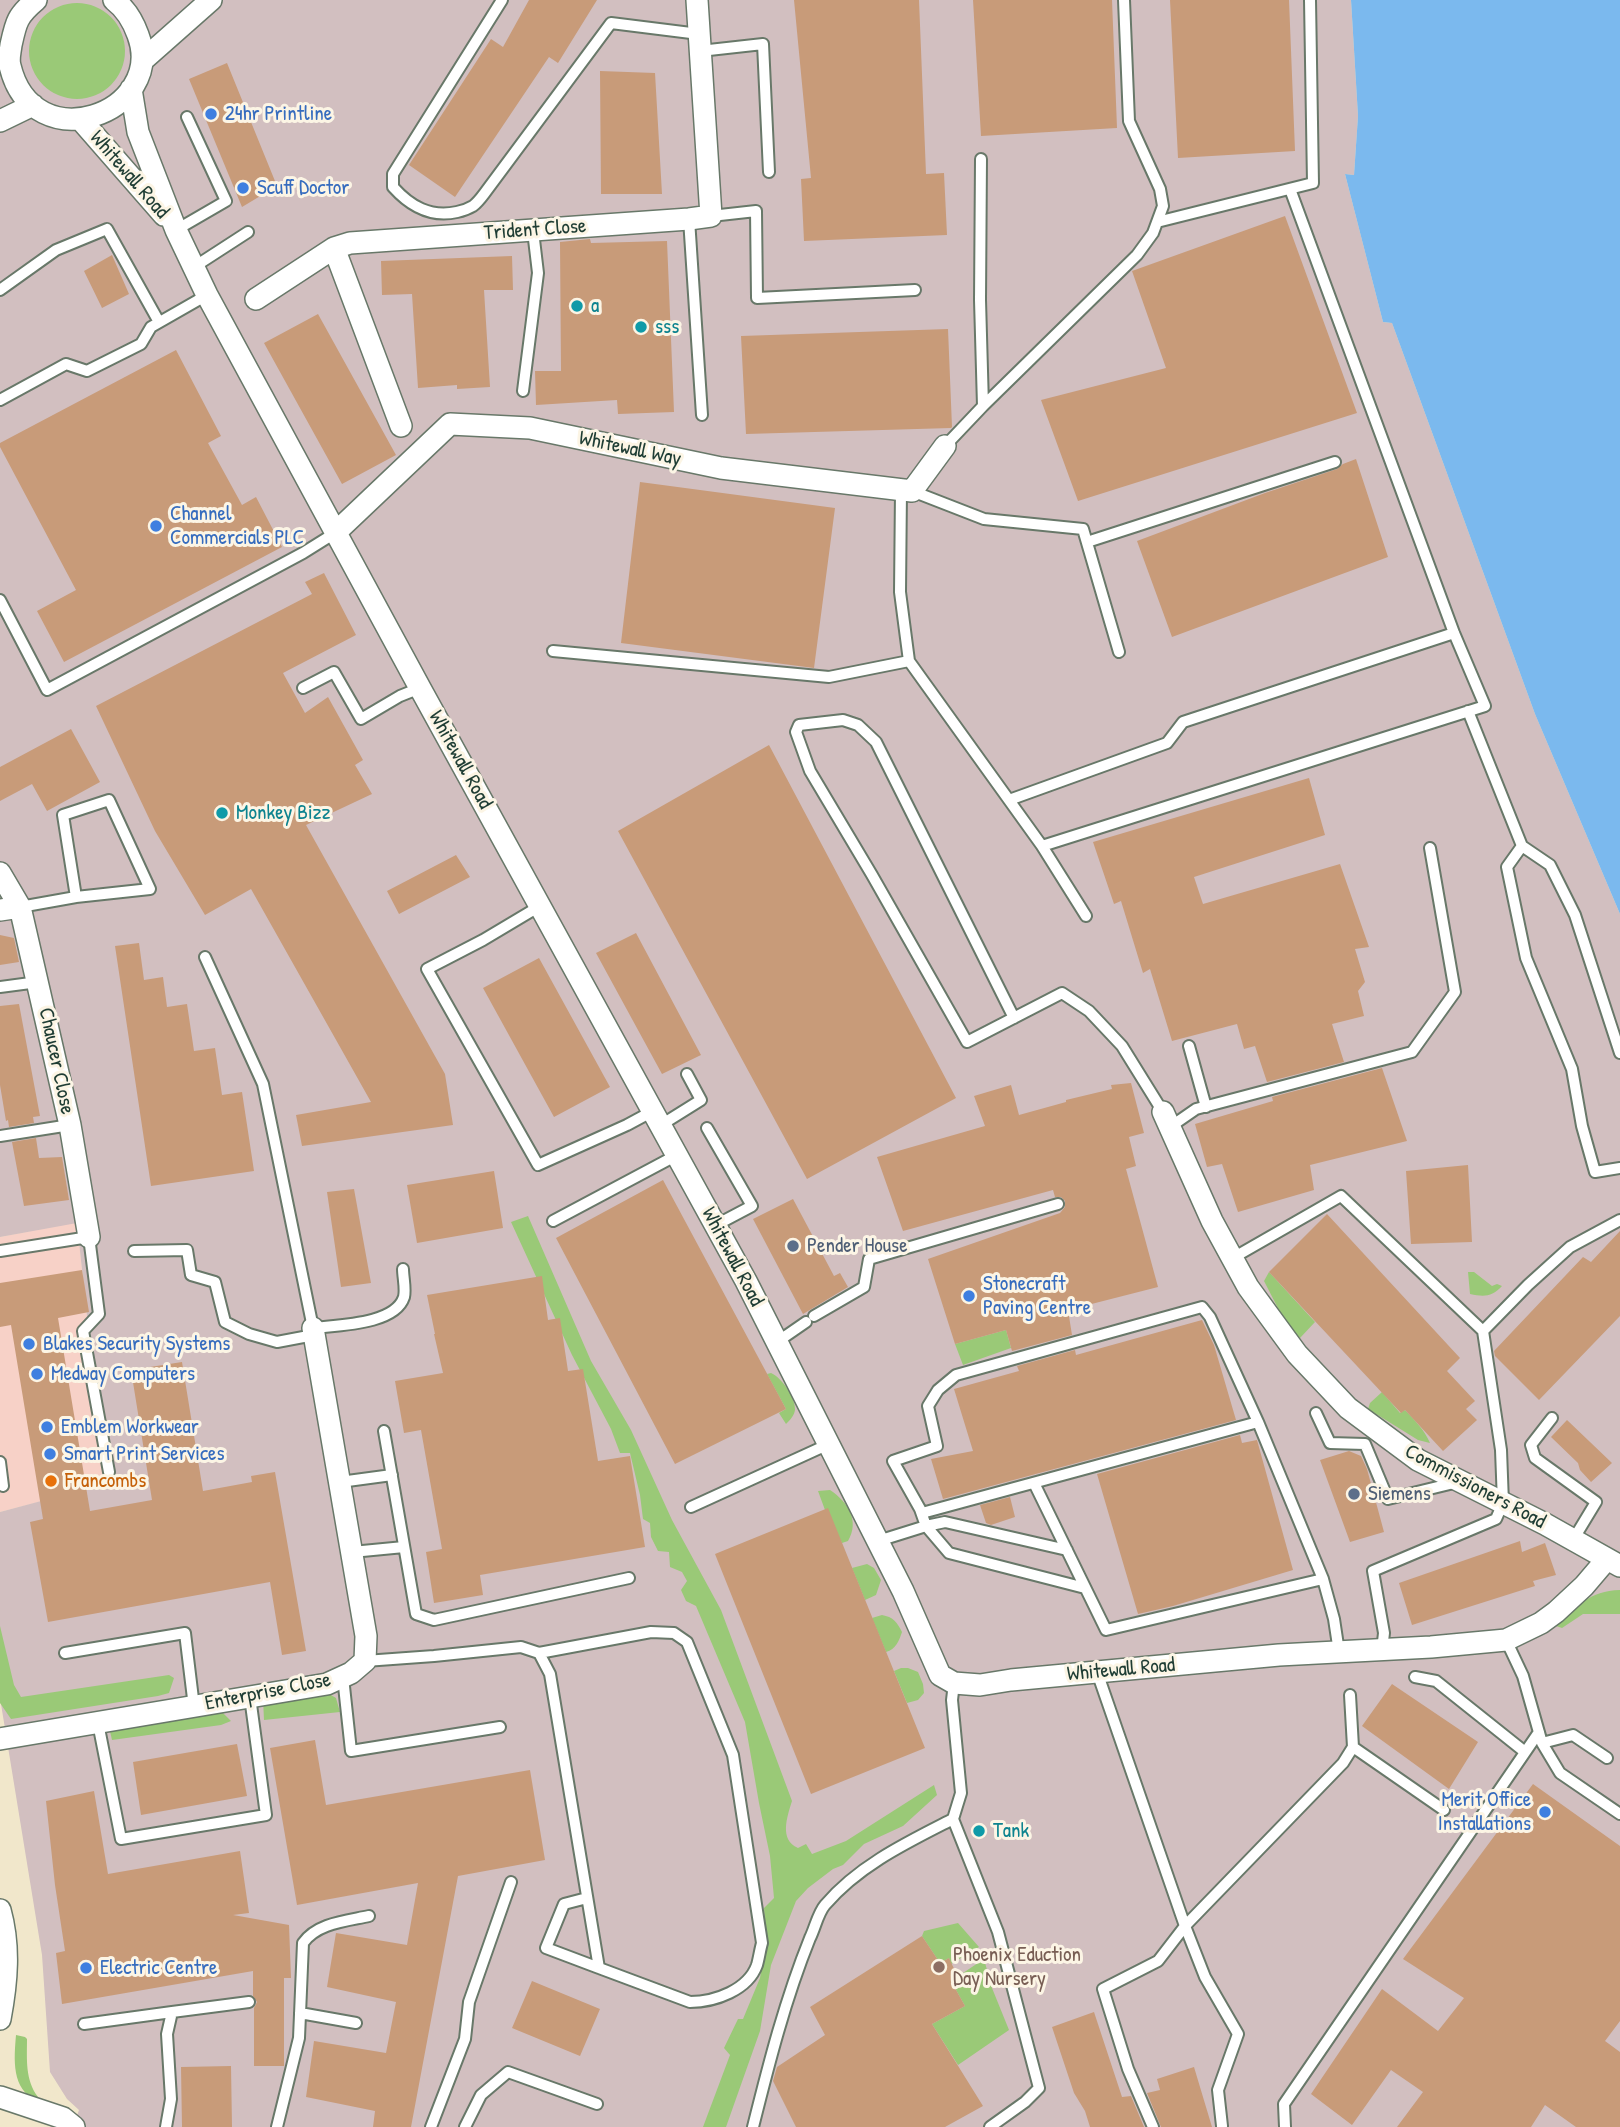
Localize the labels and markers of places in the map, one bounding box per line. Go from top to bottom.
place label: 24hr Printline [225,101,332,127]
marker: 24hr Printline [203,106,219,122]
place label: Scuff Doctor [257,175,349,201]
marker: Scuff Doctor [235,180,251,196]
place label: a [591,293,599,319]
marker: a [569,298,585,314]
place label: sss [655,314,679,340]
marker: sss [633,319,649,335]
place label: Channel Commercials PLC [170,501,304,551]
marker: Channel Commercials PLC [148,518,164,534]
place label: Monkey Bizz [236,800,331,826]
marker: Monkey Bizz [214,805,230,821]
place label: Pender House [807,1233,908,1259]
marker: Pender House [785,1238,801,1254]
place label: Stonecraft Paving Centre [983,1271,1091,1321]
marker: Stonecraft Paving Centre [961,1288,977,1304]
place label: Blakes Security Systems [43,1331,230,1357]
marker: Blakes Security Systems [21,1336,37,1352]
place label: Medway Computers [51,1361,195,1387]
marker: Medway Computers [29,1366,45,1382]
place label: Emblem Workwear [61,1414,199,1440]
marker: Emblem Workwear [39,1419,55,1435]
place label: Smart Print Services [64,1441,225,1467]
marker: Smart Print Services [42,1446,58,1462]
place label: Francombs [65,1468,146,1494]
marker: Francombs [43,1473,59,1489]
place label: Siemens [1368,1481,1431,1507]
marker: Siemens [1346,1486,1362,1502]
place label: Merit Office Installations [1438,1787,1531,1837]
marker: Merit Office Installations [1537,1804,1553,1820]
place label: Tank [993,1818,1029,1844]
marker: Tank [971,1823,987,1839]
place label: Phoenix Eduction Day Nursery [953,1942,1081,1992]
place label: Electric Centre [100,1955,217,1981]
marker: Phoenix Eduction Day Nursery [931,1959,947,1975]
marker: Electric Centre [78,1960,94,1976]

